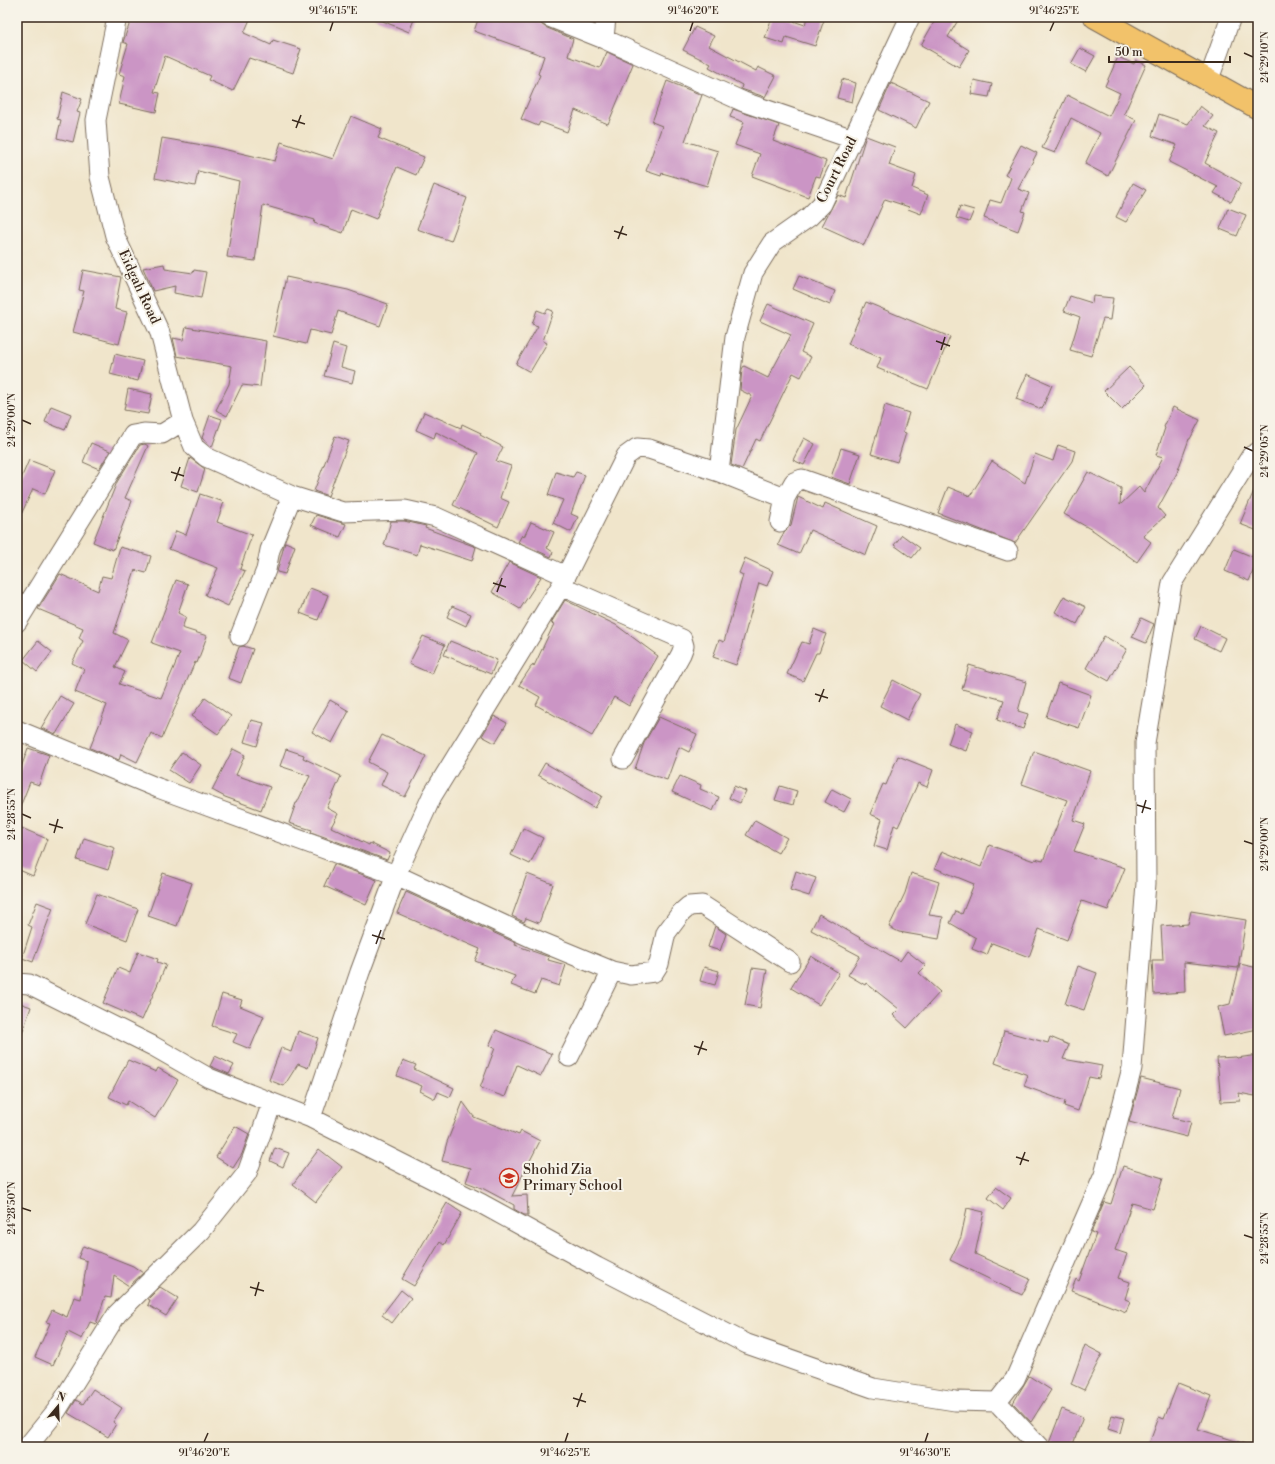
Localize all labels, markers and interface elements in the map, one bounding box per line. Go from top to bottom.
text: 91°46'15"E [309,5,357,17]
text: 91°46'20"E [667,5,719,17]
text: 91°46'25"E [1029,5,1079,17]
text: 24°29'10"N [1259,31,1271,83]
scale bar [1109,38,1230,64]
text: 50 m [1115,45,1143,60]
street label: Court Road [813,134,861,206]
street label: Eidgah Road [114,247,164,327]
text: 24°29'00"N [6,392,18,447]
text: 24°29'05"N [1259,424,1271,477]
text: 24°28'55"N [6,788,18,840]
text: 24°29'00"N [1259,816,1271,871]
place label: Shohid Zia Primary School [523,1161,622,1195]
school or university icon: Shohid Zia Primary School [498,1167,520,1189]
text: 24°28'50"N [6,1181,18,1234]
text: 24°28'55"N [1259,1212,1271,1264]
north arrow [38,1386,78,1426]
text: N [55,1389,68,1406]
text: 91°46'20"E [178,1447,230,1459]
text: 91°46'25"E [540,1447,590,1459]
text: 91°46'30"E [900,1447,951,1459]

